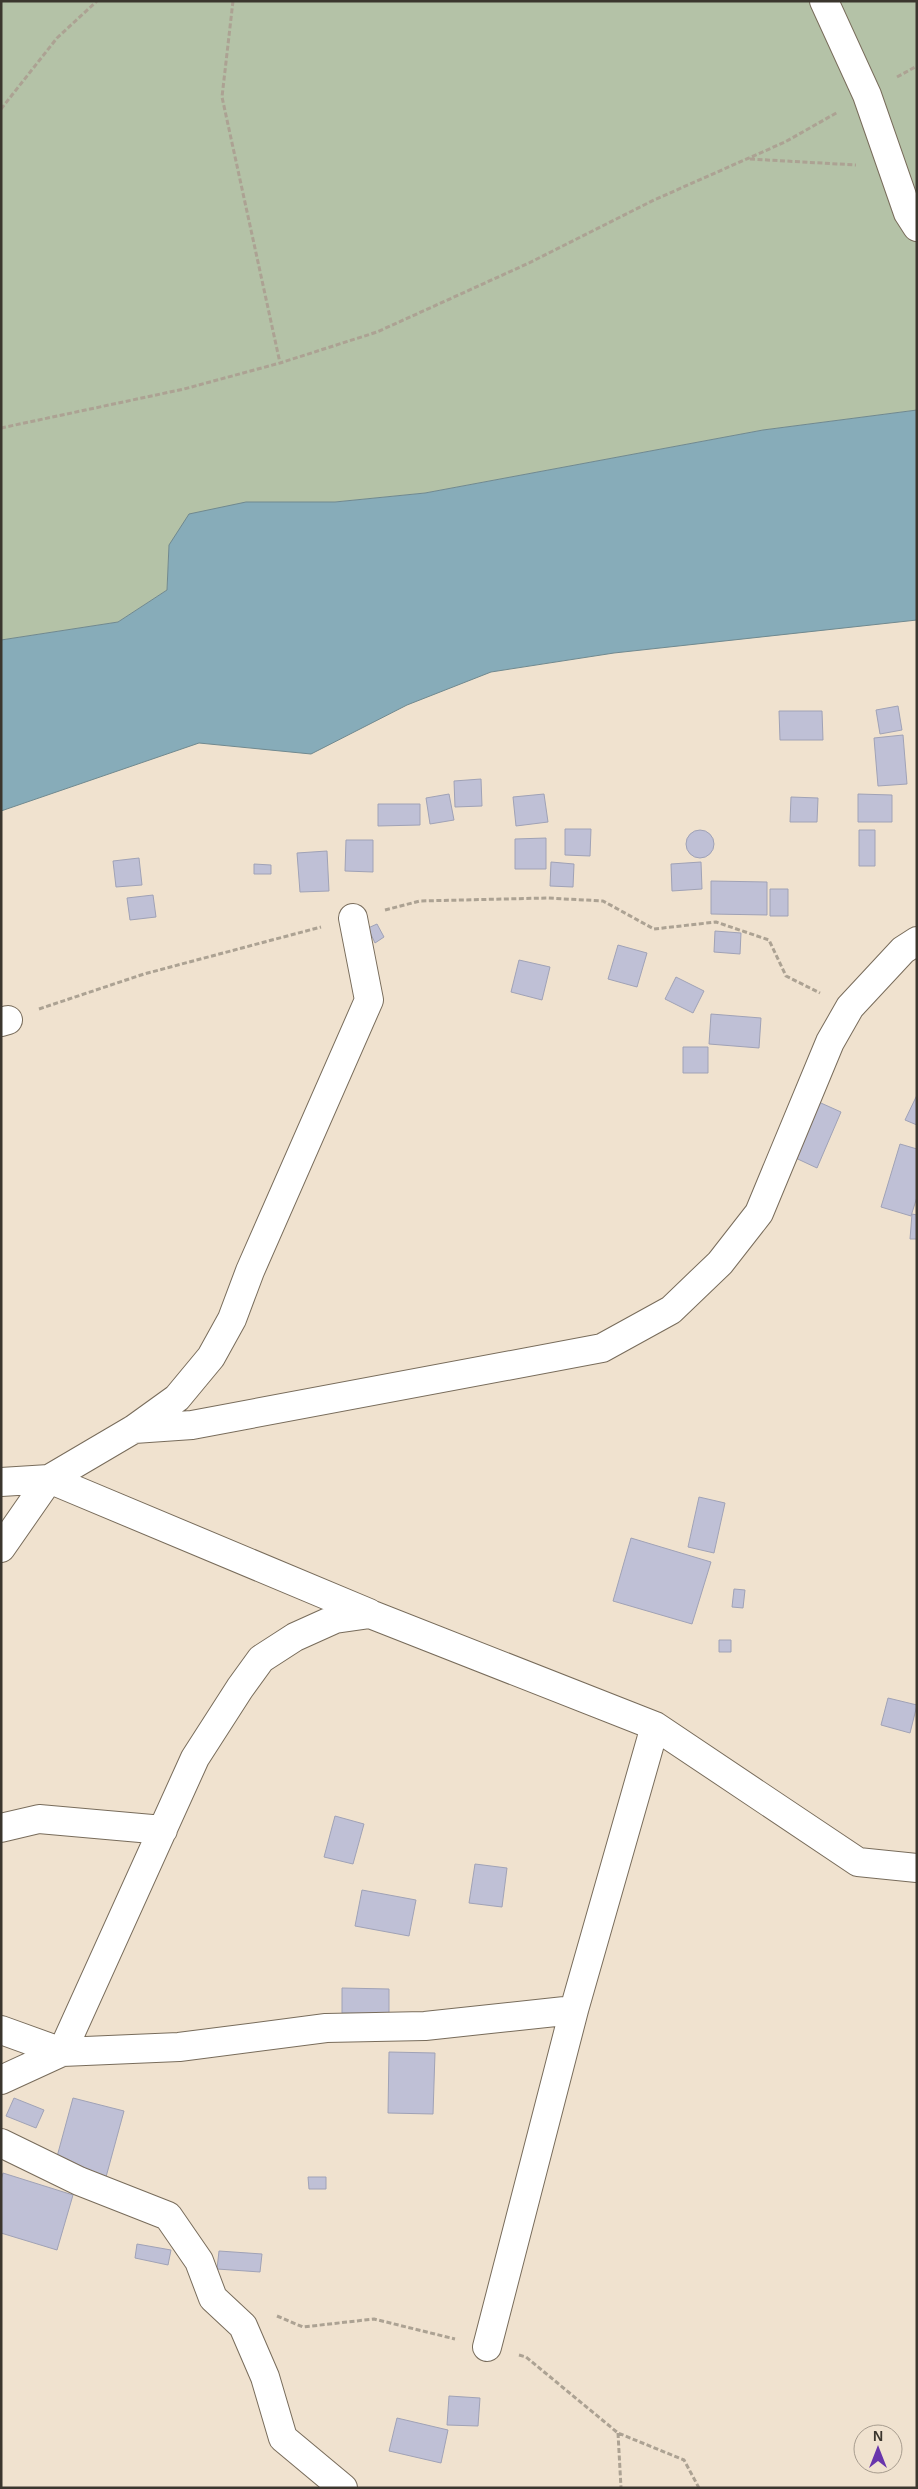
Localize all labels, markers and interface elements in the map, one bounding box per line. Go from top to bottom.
north arrow [853,2424,903,2474]
text: N [873,2428,883,2444]

